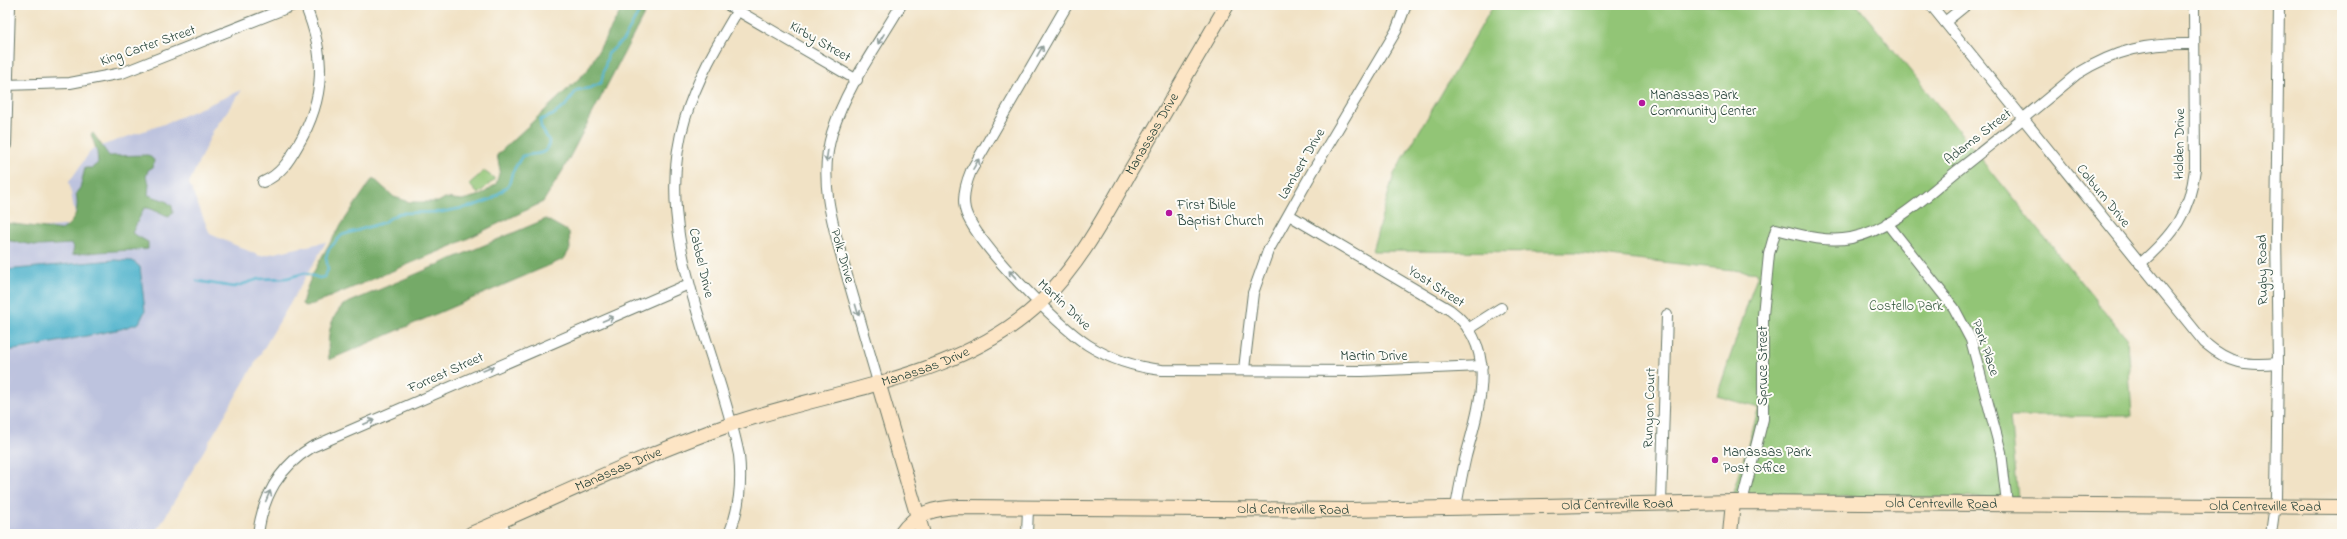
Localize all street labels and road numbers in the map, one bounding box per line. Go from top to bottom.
street label: Kirby Street [785,16,855,69]
street label: King Carter Street [97,20,199,73]
street label: Manassas Drive [1120,88,1185,179]
street label: Adams Street [1940,104,2017,170]
street label: Holden Drive [2169,108,2191,180]
street label: Lambert Drive [1273,124,1331,203]
street label: Colburn Drive [2071,160,2136,233]
street label: Cabbel Drive [683,226,719,301]
street label: Polk Drive [824,227,860,286]
street label: Rugby Road [2252,234,2275,305]
street label: Yost Street [1403,261,1469,313]
street label: Martin Drive [1032,274,1096,336]
street label: Park Place [1966,317,2005,380]
street label: Spruce Street [1753,326,1774,406]
street label: Manassas Drive [879,341,974,393]
street label: Martin Drive [1340,346,1408,367]
street label: Forrest Street [404,347,487,399]
street label: Runyon Court [1638,367,1663,449]
street label: Manassas Drive [572,441,665,497]
street label: Old Centreville Road [1561,493,1673,516]
street label: Old Centreville Road [1885,493,1997,515]
street label: Old Centreville Road [2209,495,2321,517]
street label: Old Centreville Road [1237,499,1349,520]

